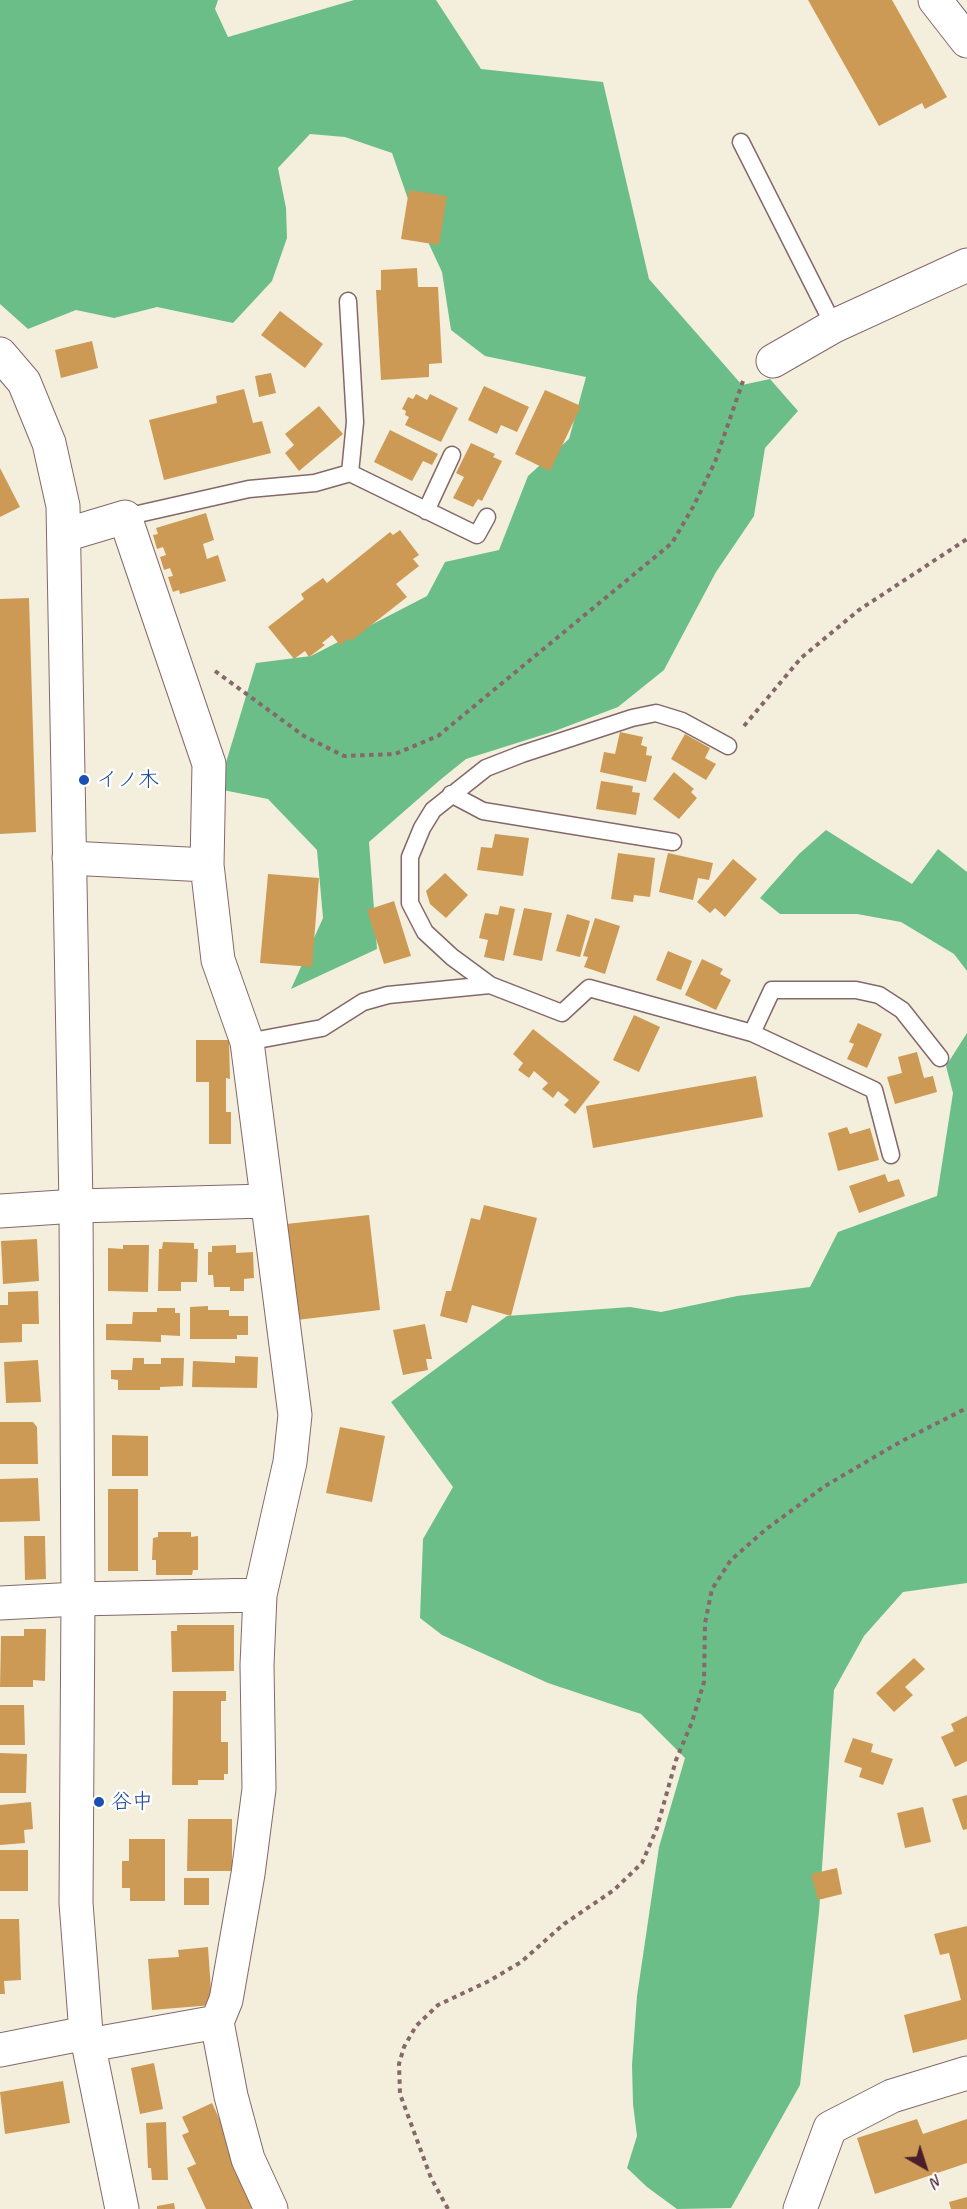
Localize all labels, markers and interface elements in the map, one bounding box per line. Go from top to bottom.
place label: イノ木 [96,767,159,793]
marker: イノ木 [77,773,91,787]
place label: 谷中 [111,1789,153,1815]
marker: 谷中 [92,1795,106,1809]
north arrow [895,2137,955,2197]
text: N [926,2170,946,2192]

